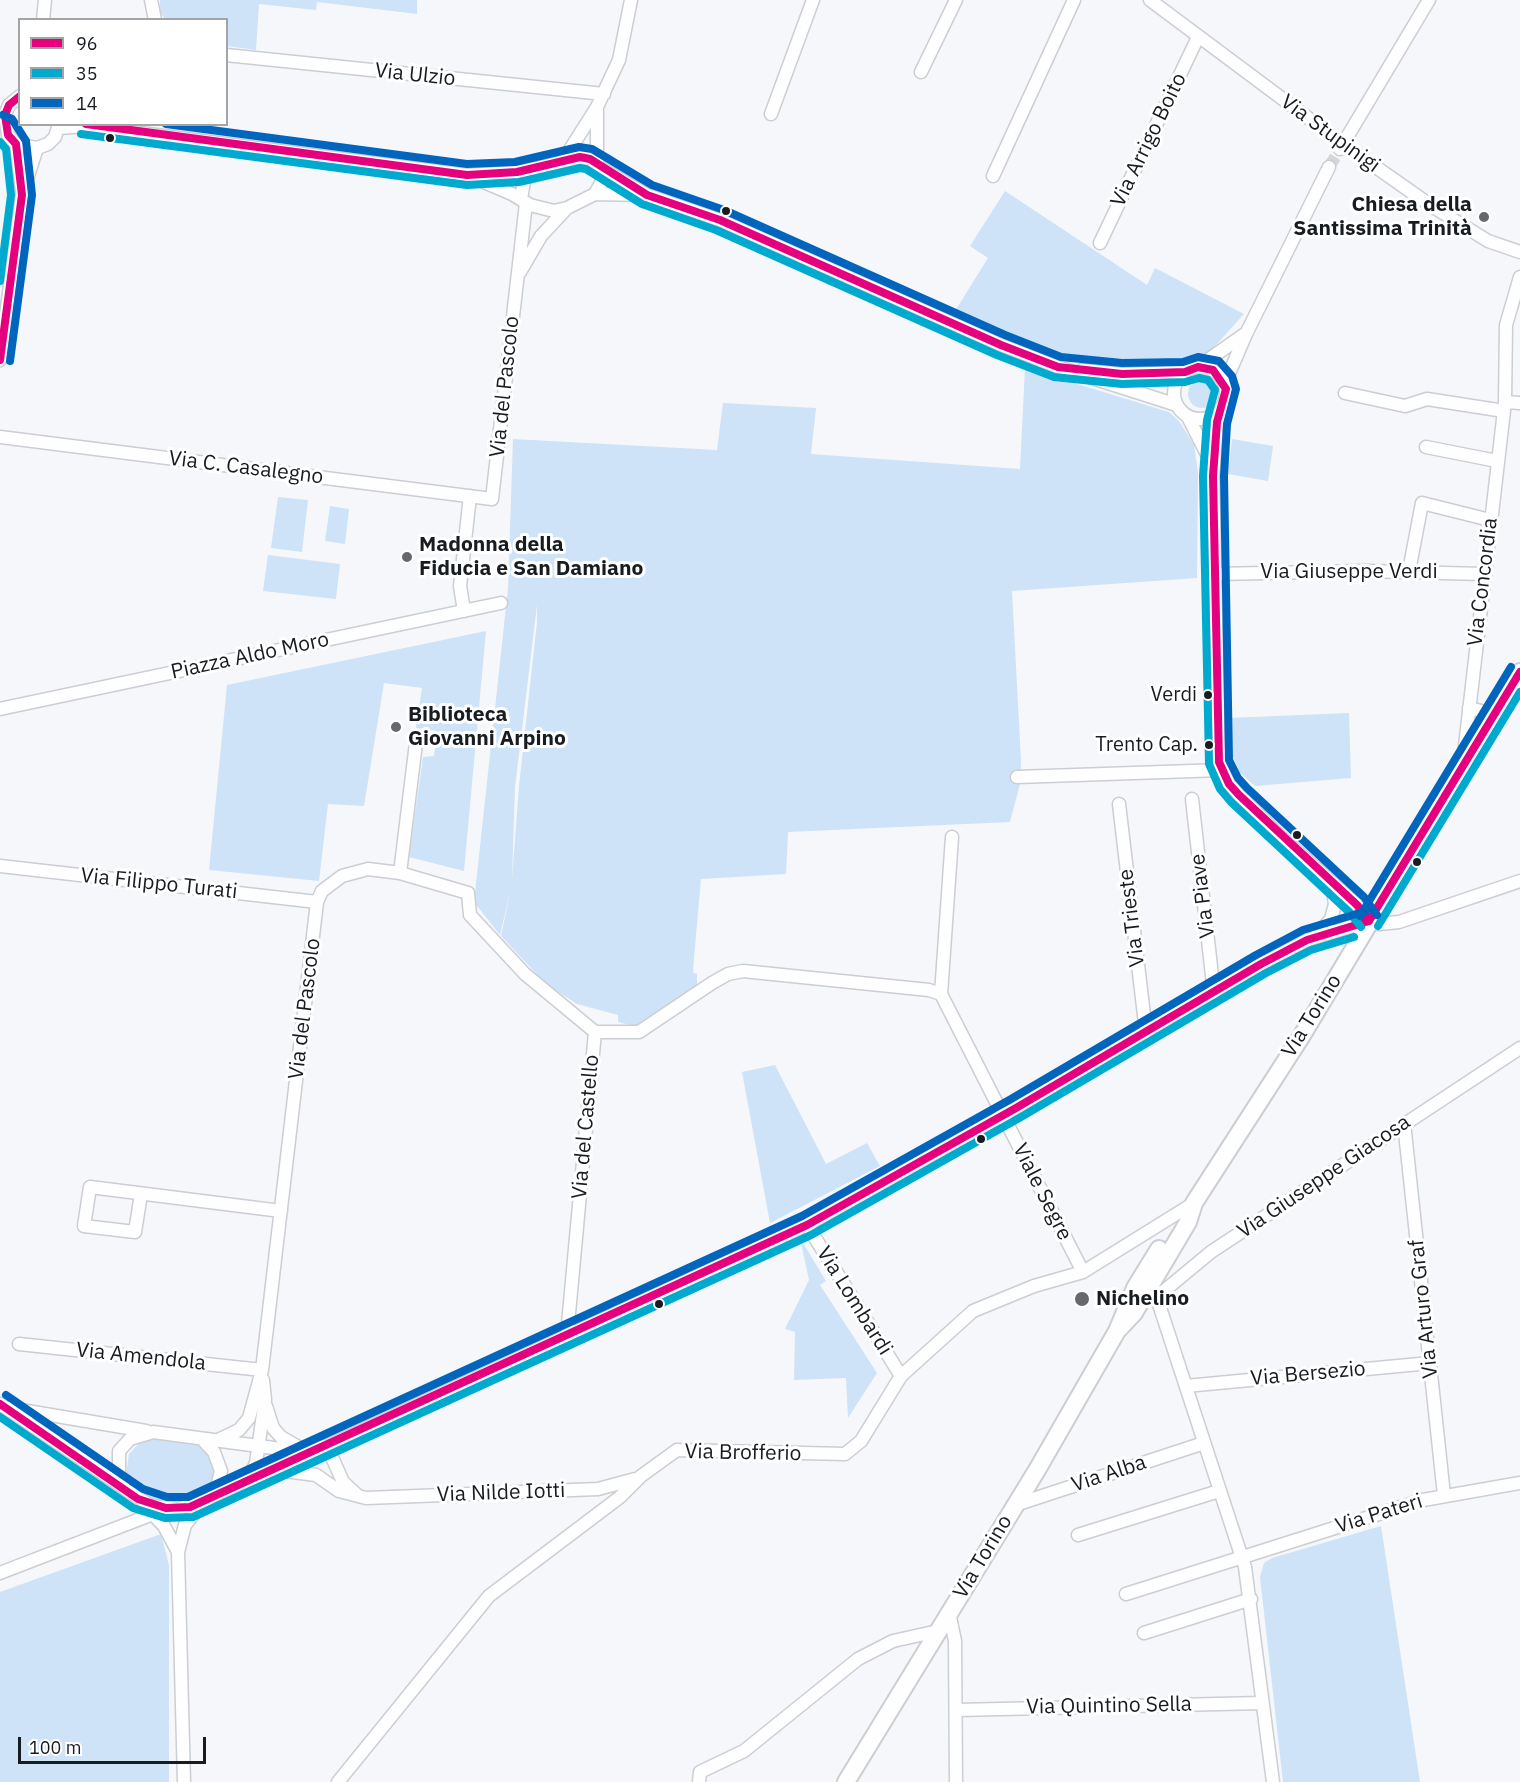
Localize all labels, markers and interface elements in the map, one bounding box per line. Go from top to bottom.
legend [18,18,228,126]
text: 96 [76,32,98,55]
street label: Via Ulzio [373,58,457,92]
text: 35 [76,62,98,85]
street label: Via Arrigo Boito [1106,69,1192,211]
street label: Via Stupinigi [1275,90,1385,178]
text: 14 [76,92,98,115]
unlabelled marker [104,132,116,144]
place label: Chiesa della Santissima Trinità [1293,192,1472,242]
unlabelled marker [720,205,732,217]
marker: Chiesa della Santissima Trinità [1477,210,1491,224]
street label: Via del Pascolo [485,315,525,459]
street label: Via C. Casalegno [167,446,325,490]
street label: Via Concordia [1463,516,1503,648]
place label: Madonna della Fiducia e San Damiano [419,532,643,582]
marker: Madonna della Fiducia e San Damiano [400,550,414,564]
street label: Via Giuseppe Verdi [1260,559,1438,585]
street label: Piazza Aldo Moro [169,627,331,685]
place label: Verdi [1151,683,1197,707]
marker: Verdi [1202,689,1214,701]
place label: Biblioteca Giovanni Arpino [408,702,566,752]
marker: Biblioteca Giovanni Arpino [389,720,403,734]
place label: Trento Cap. [1095,733,1198,757]
marker: Trento Cap. [1203,739,1215,751]
unlabelled marker [1291,829,1303,841]
street label: Via Piave [1185,852,1221,940]
unlabelled marker [1411,856,1423,868]
street label: Via Filippo Turati [79,863,239,905]
street label: Via Trieste [1113,868,1151,968]
street label: Via del Pascolo [284,937,326,1081]
street label: Via Torino [1277,970,1347,1062]
street label: Via del Castello [567,1054,605,1200]
street label: Via Giuseppe Giacosa [1233,1110,1415,1244]
unlabelled marker [975,1133,987,1145]
street label: Viale Segre [1007,1139,1077,1245]
street label: Via Arturo Graf [1404,1238,1444,1380]
street label: Via Lombardi [811,1242,897,1360]
place label: Nichelino [1096,1286,1189,1312]
marker: Nichelino [1073,1290,1091,1308]
unlabelled marker [653,1298,665,1310]
street label: Via Amendola [75,1338,207,1376]
street label: Via Bersezio [1249,1356,1367,1392]
street label: Via Brofferio [684,1439,802,1467]
street label: Via Alba [1069,1450,1149,1498]
street label: Via Nilde Iotti [436,1478,566,1508]
street label: Via Pateri [1332,1489,1426,1539]
street label: Via Torino [948,1511,1018,1603]
street label: Via Quintino Sella [1026,1692,1192,1720]
scale bar [21,1725,208,1763]
text: 100 m [29,1736,81,1759]

